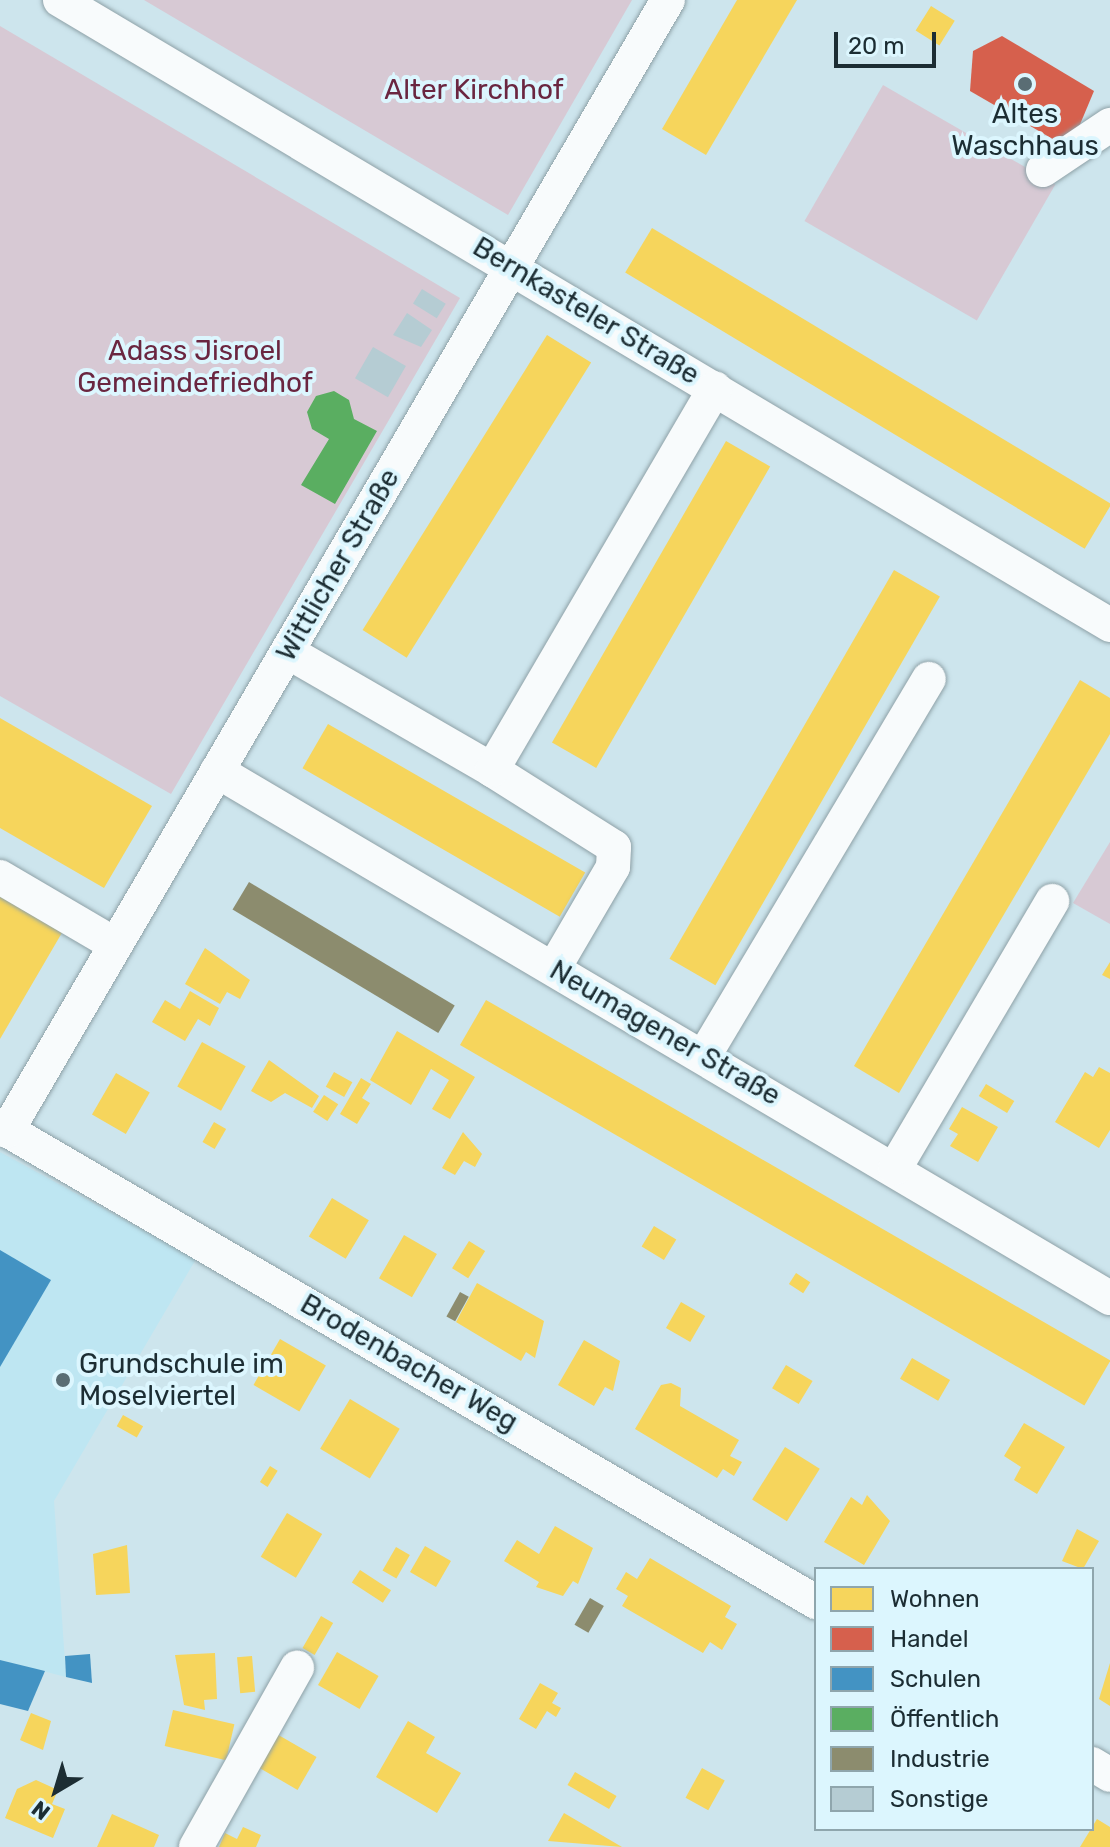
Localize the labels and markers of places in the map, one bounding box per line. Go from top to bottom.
marker: Altes Waschhaus [1016,75,1034,93]
place label: Altes Waschhaus [951,97,1099,163]
place label: Grundschule im Moselviertel [79,1347,284,1413]
marker: Grundschule im Moselviertel [54,1371,72,1389]

